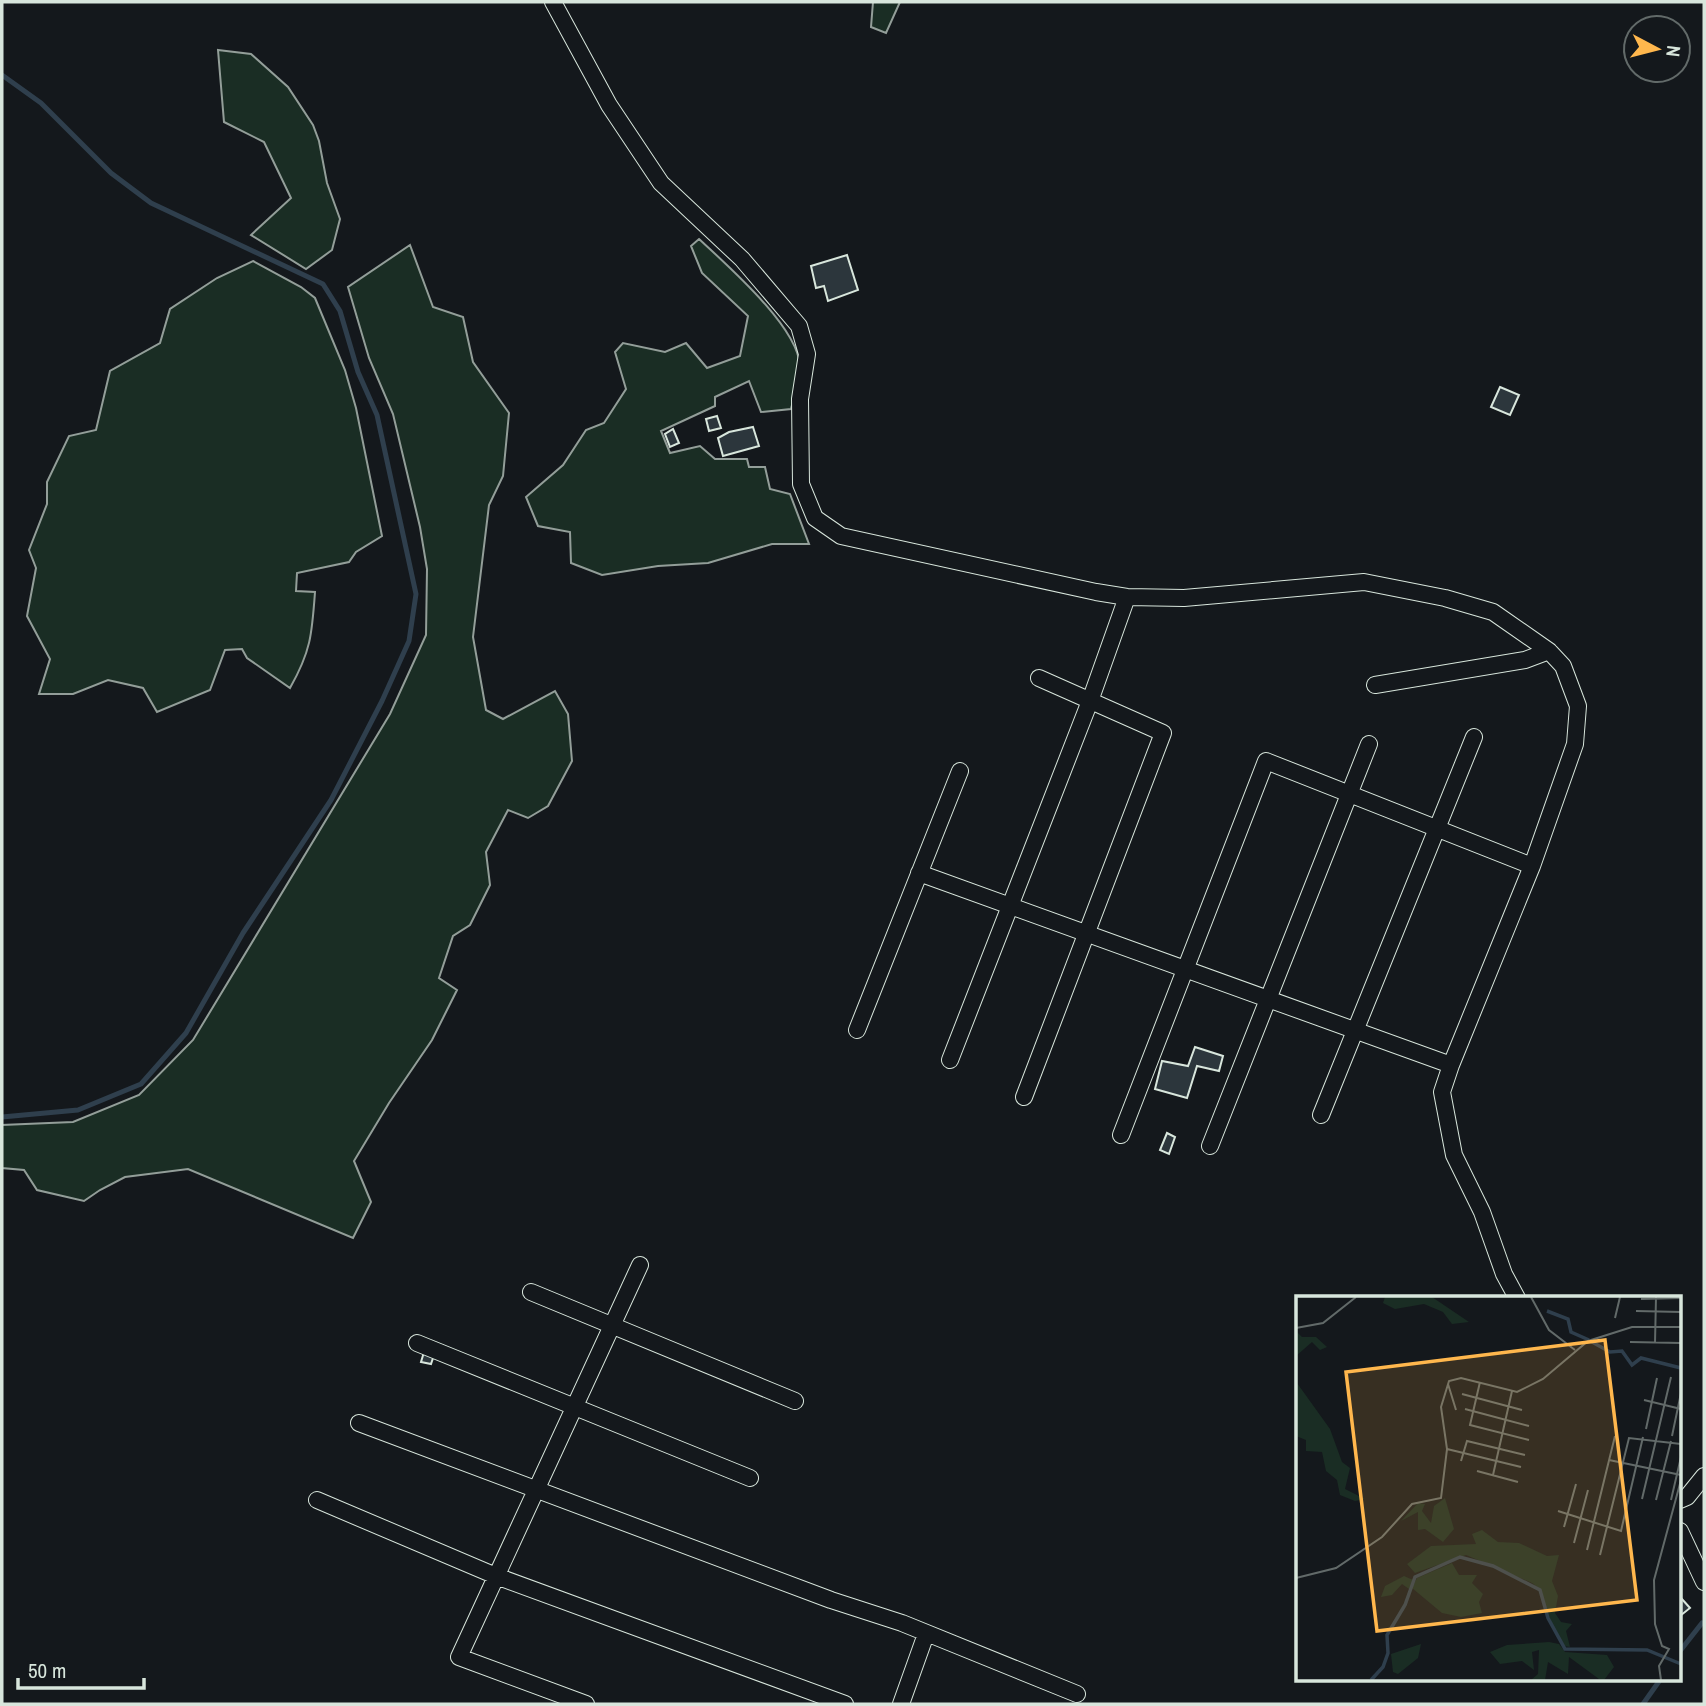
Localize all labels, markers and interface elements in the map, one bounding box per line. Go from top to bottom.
north arrow [1622,14,1692,84]
text: N [1660,44,1687,58]
inset map [1296,1296,1682,1682]
scale bar [18,1646,144,1690]
text: 50 m [28,1656,66,1685]

